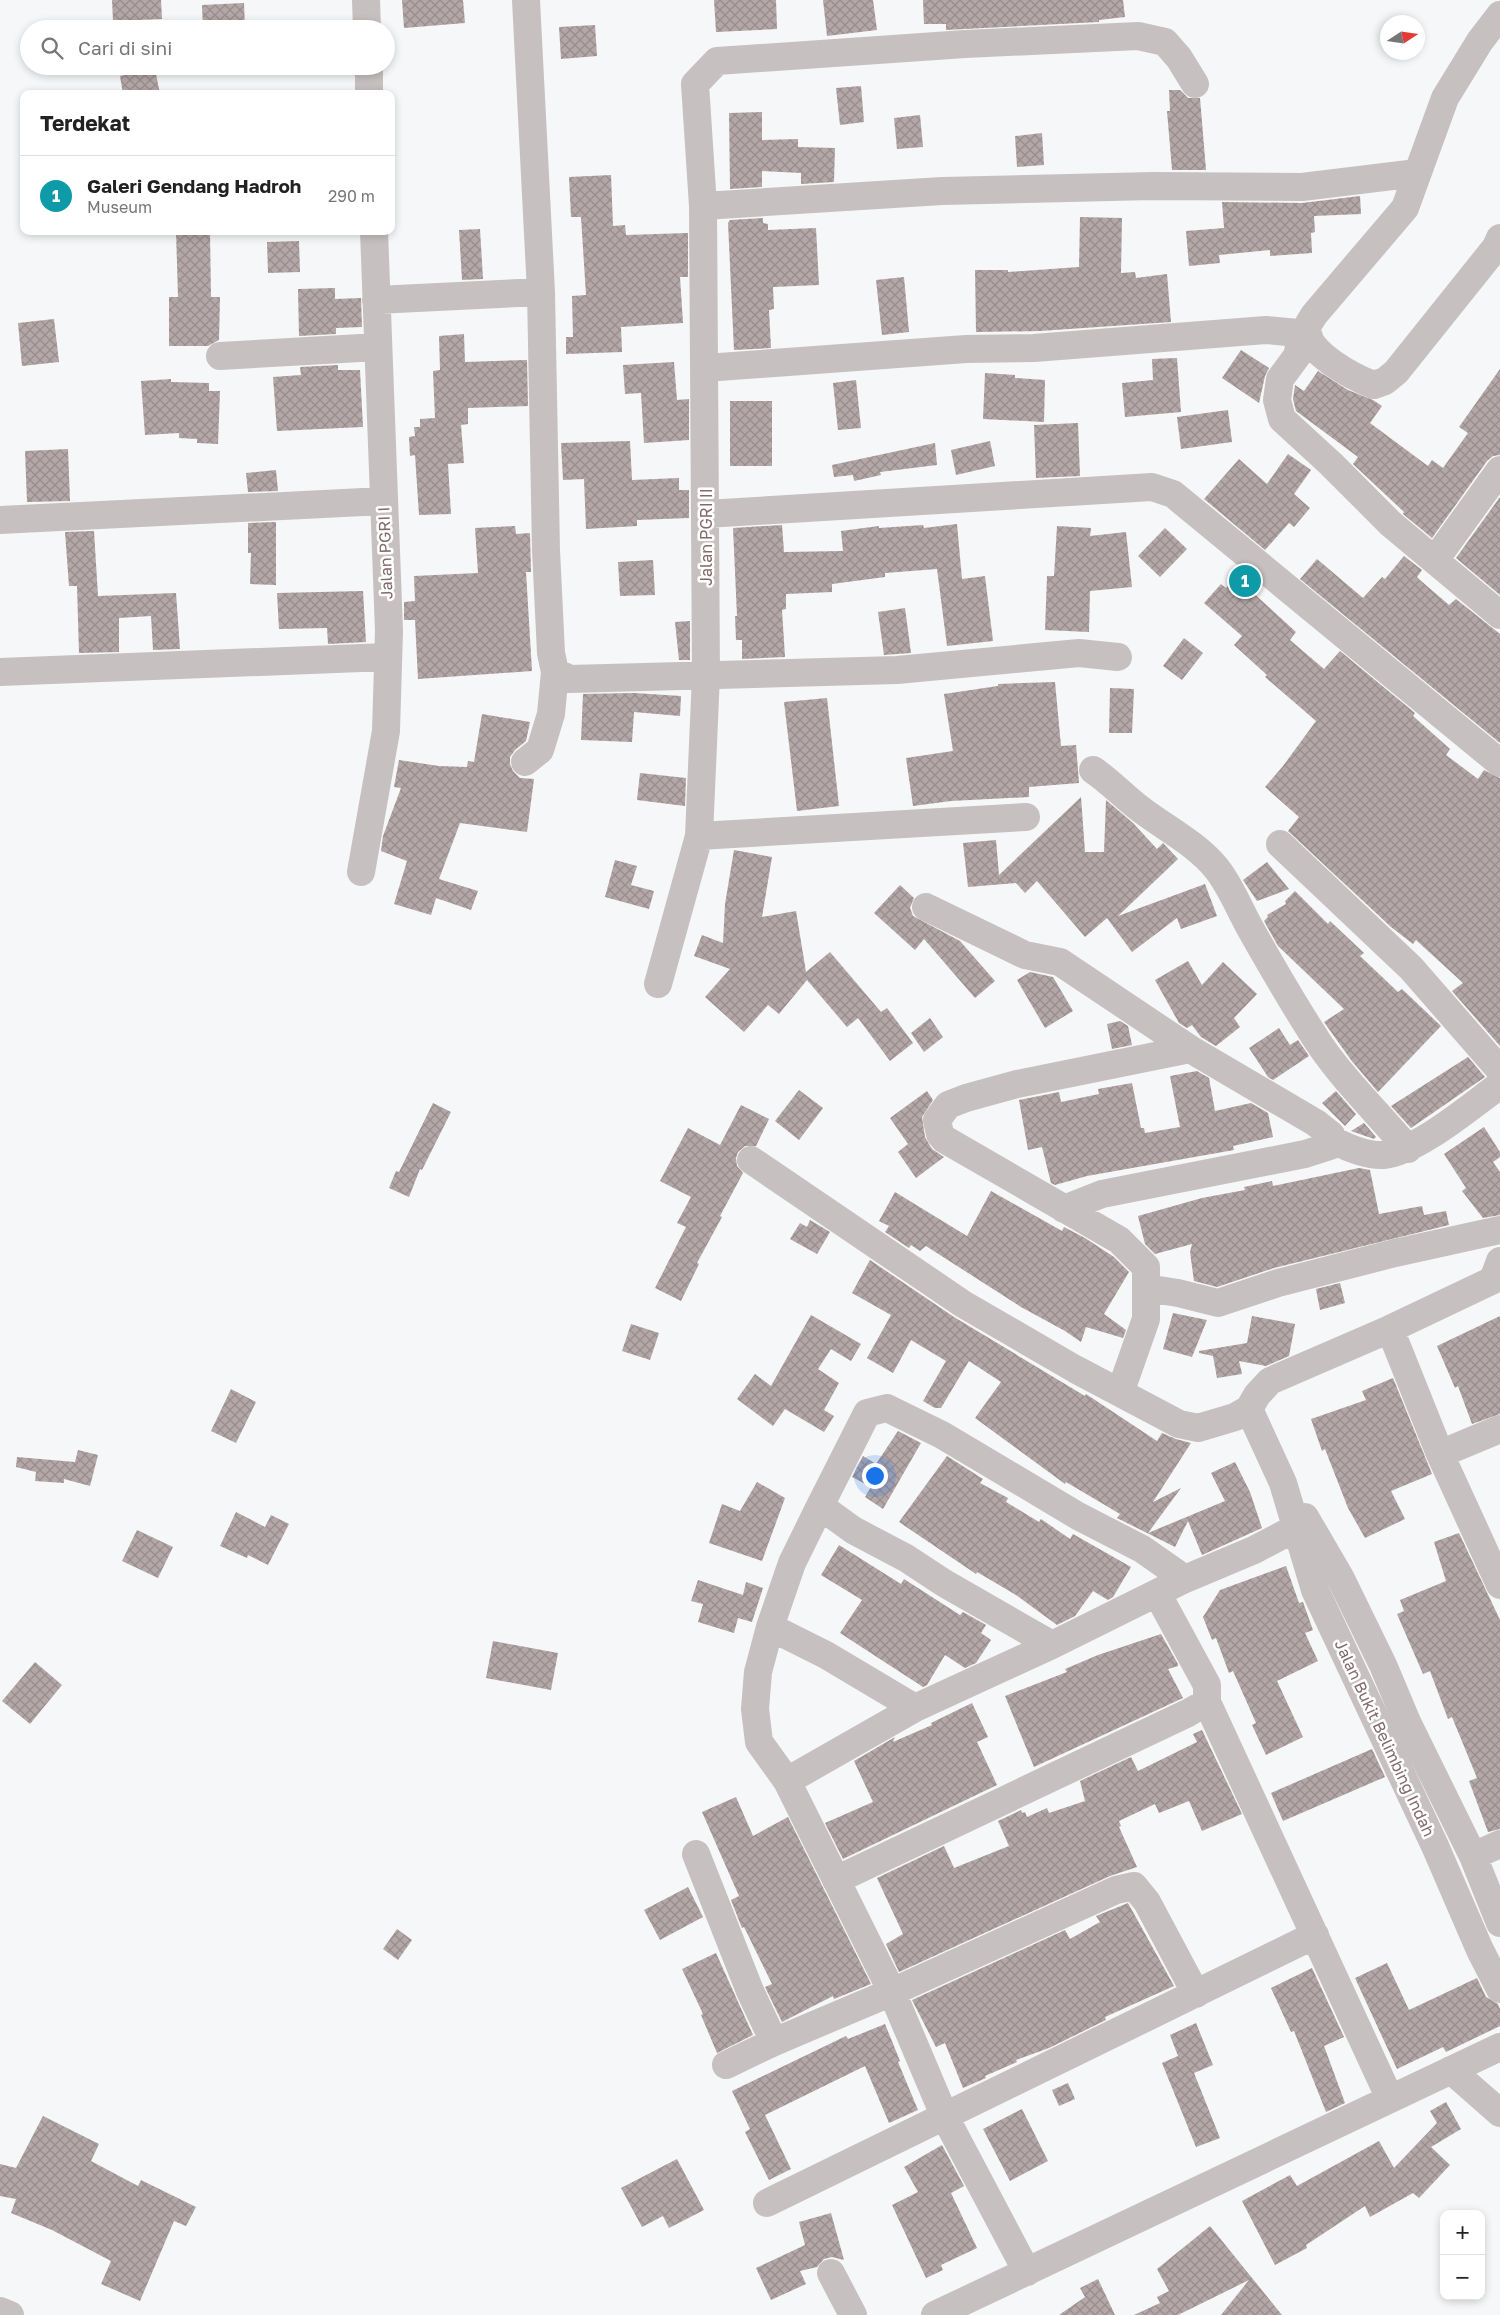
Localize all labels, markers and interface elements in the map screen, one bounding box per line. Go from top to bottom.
north arrow [1380,15,1425,60]
search box [20,20,395,75]
icon: search [38,34,66,62]
text: Cari di sini [78,36,172,59]
text: Terdekat [40,110,130,136]
text: Galeri Gendang Hadroh [87,174,301,197]
text: 1 [52,186,60,206]
text: 290 m [328,186,375,206]
text: Museum [87,197,152,217]
street label: Jalan PGRI II [696,488,716,586]
street label: Jalan PGRI I [373,506,397,600]
pin: 1 [1229,562,1261,600]
your location [862,1463,888,1489]
street label: Jalan Bukit Belimbing Indah [1331,1636,1439,1840]
map controls [1440,2210,1485,2300]
button: + [1440,2210,1485,2255]
button: − [1440,2255,1485,2300]

